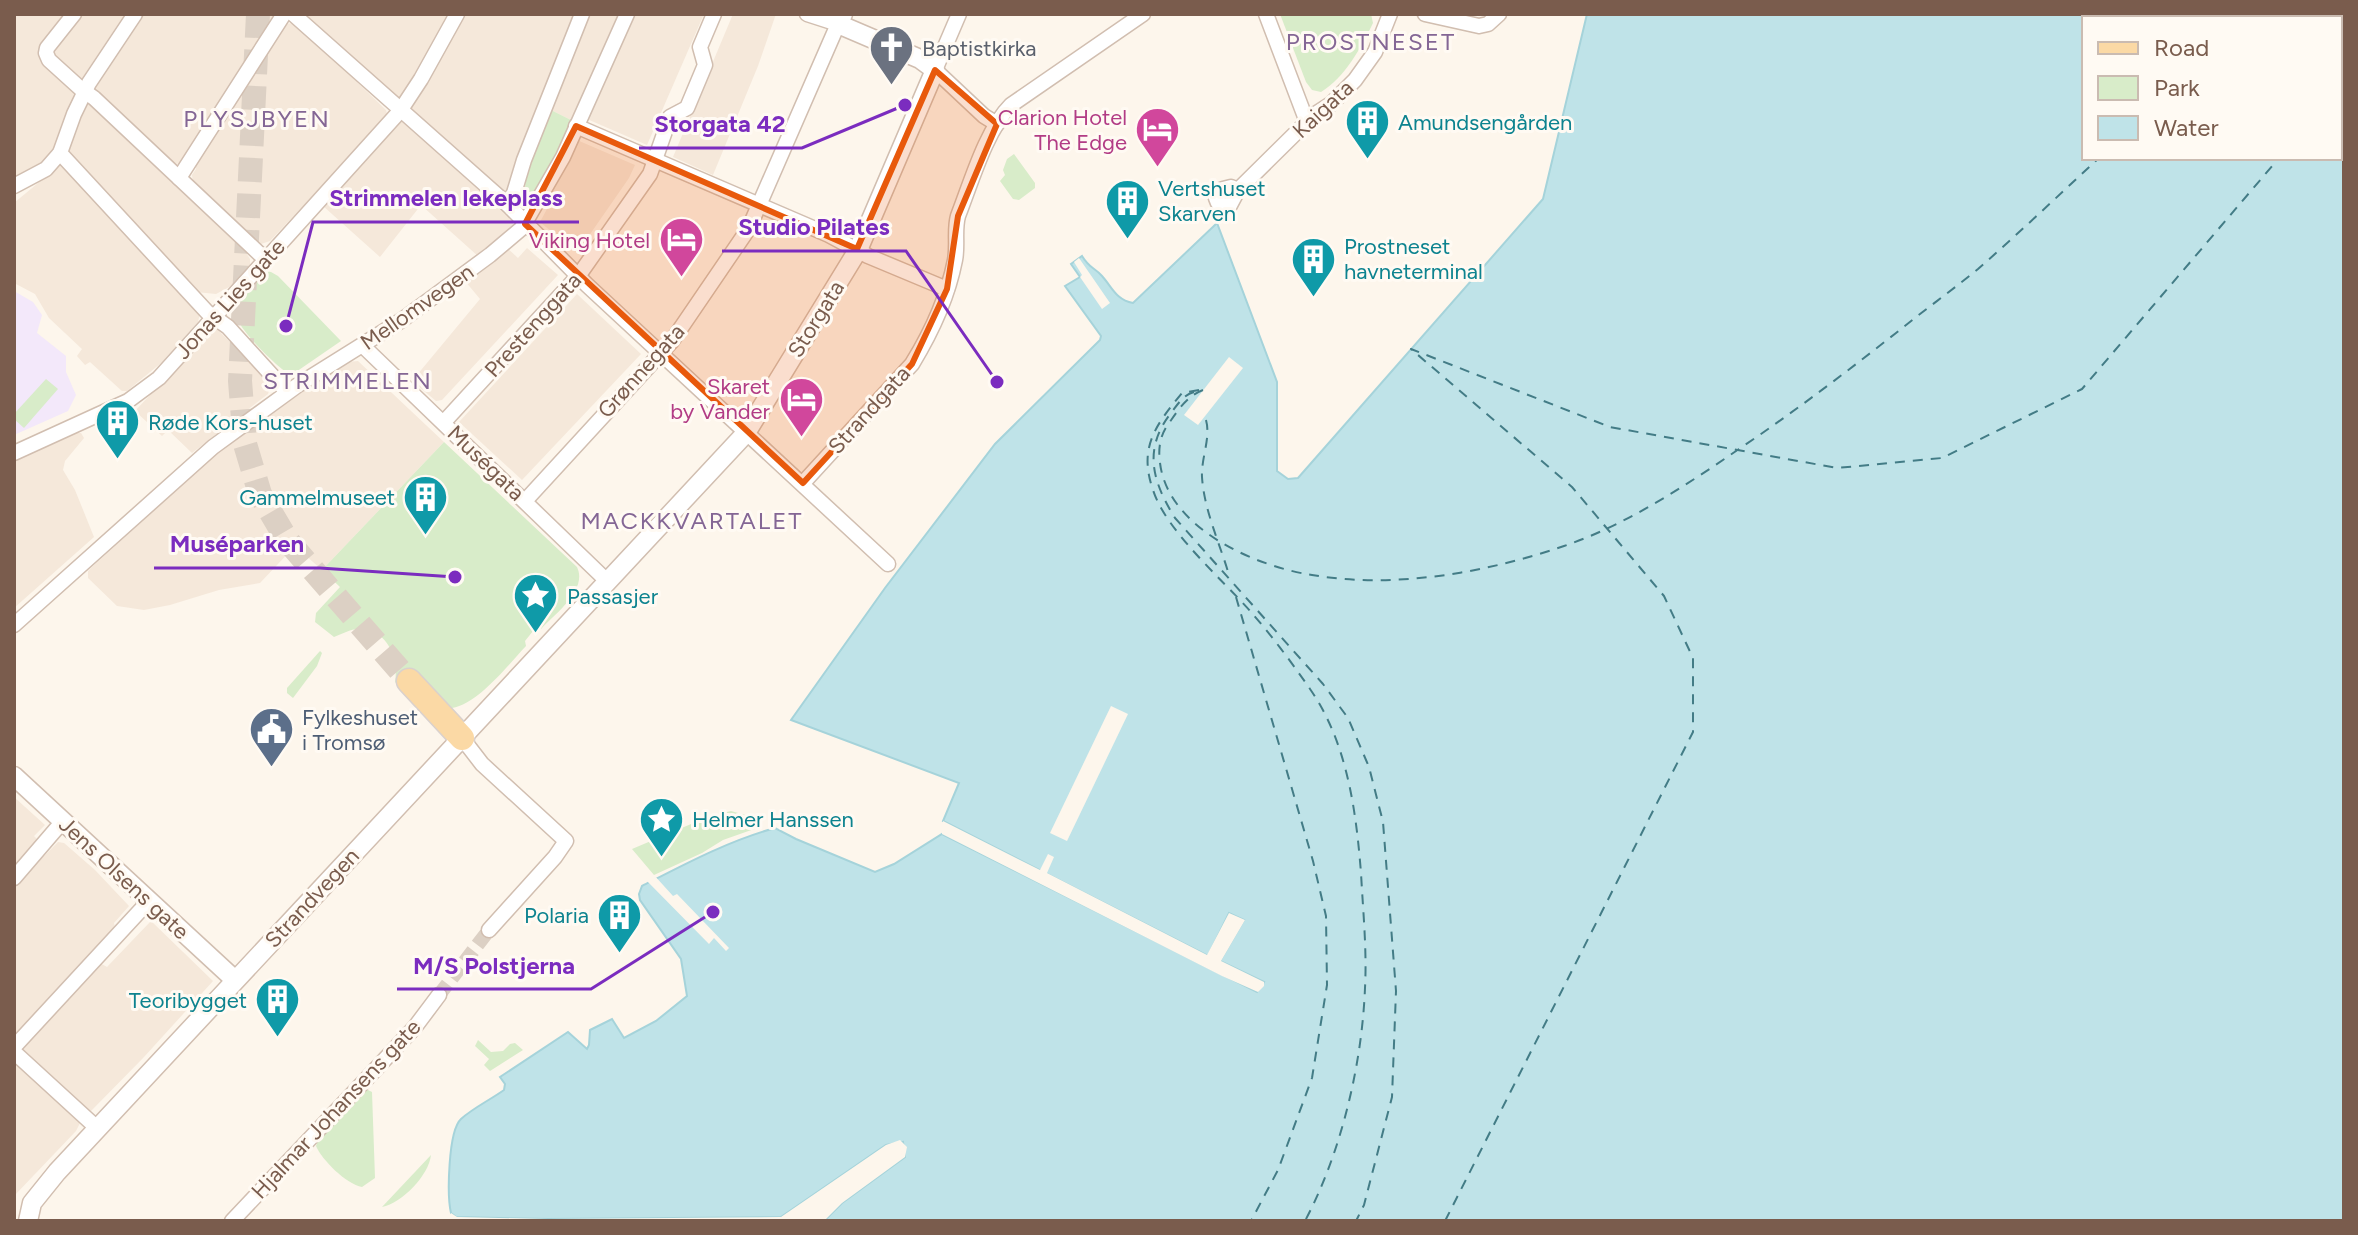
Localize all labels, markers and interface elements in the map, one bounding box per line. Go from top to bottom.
legend [2082,16,2342,160]
church icon: Baptistkirka [867,24,915,87]
district label: PROSTNESET [1286,27,1456,56]
text: Road [2154,33,2209,62]
place label: Baptistkirka [922,35,1037,62]
text: Park [2154,73,2200,102]
street label: Kaigata [1287,74,1359,144]
building icon: Amundsengården [1343,98,1391,161]
callout: Storgata 42 [639,100,802,148]
district label: PLYSJBYEN [183,104,331,133]
place label: Clarion Hotel The Edge [998,104,1127,156]
hotel icon: Clarion Hotel The Edge [1134,106,1182,169]
text: Storgata 42 [654,109,786,138]
place label: Amundsengården [1398,109,1572,136]
text: Water [2154,113,2219,142]
callout: Strimmelen lekeplass [313,174,579,222]
place label: Vertshuset Skarven [1158,175,1266,227]
building icon: Vertshuset Skarven [1103,177,1151,240]
text: Strimmelen lekeplass [329,183,563,212]
callout: Studio Pilates [722,203,906,251]
text: Studio Pilates [738,212,890,241]
hotel icon: Viking Hotel [657,216,705,279]
place label: Viking Hotel [529,227,650,254]
place label: Prostneset havneterminal [1344,233,1483,285]
street label: Jonas Lies gate [169,234,291,364]
building icon: Prostneset havneterminal [1289,235,1337,298]
street label: Mellomvegen [355,258,479,356]
street label: Prestenggata [479,267,587,383]
street label: Storgata [782,276,850,362]
street label: Grønnegata [592,318,690,424]
street label: Strandgata [822,360,916,460]
district label: STRIMMELEN [263,366,433,395]
place label: Skaret by Vander [670,373,771,425]
hotel icon: Skaret by Vander [777,375,825,438]
building icon: Røde Kors-huset [93,398,141,461]
place label: Røde Kors-huset [148,409,313,436]
street label: Muségata [442,420,530,506]
building icon: Gammelmuseet [402,473,450,536]
place label: Gammelmuseet [239,484,395,511]
district label: MACKKVARTALET [580,506,804,535]
callout: Muséparken [154,520,320,568]
text: Muséparken [170,529,304,558]
place icon: Passasjer [512,572,560,635]
place label: Passasjer [567,583,659,610]
place label: Fylkeshuset i Tromsø [302,704,418,756]
public building icon: Fylkeshuset i Tromsø [247,706,295,769]
place icon: Helmer Hanssen [637,795,685,858]
place label: Helmer Hanssen [692,806,854,833]
street label: Jens Olsens gate [53,811,195,945]
street label: Strandvegen [259,843,365,953]
building icon: Polaria [596,891,644,954]
place label: Polaria [524,902,589,929]
callout: M/S Polstjerna [397,941,591,989]
text: M/S Polstjerna [413,951,575,980]
building icon: Teoribygget [254,976,302,1039]
place label: Teoribygget [129,987,247,1014]
street label: Hjalmar Johansens gate [246,1014,426,1204]

